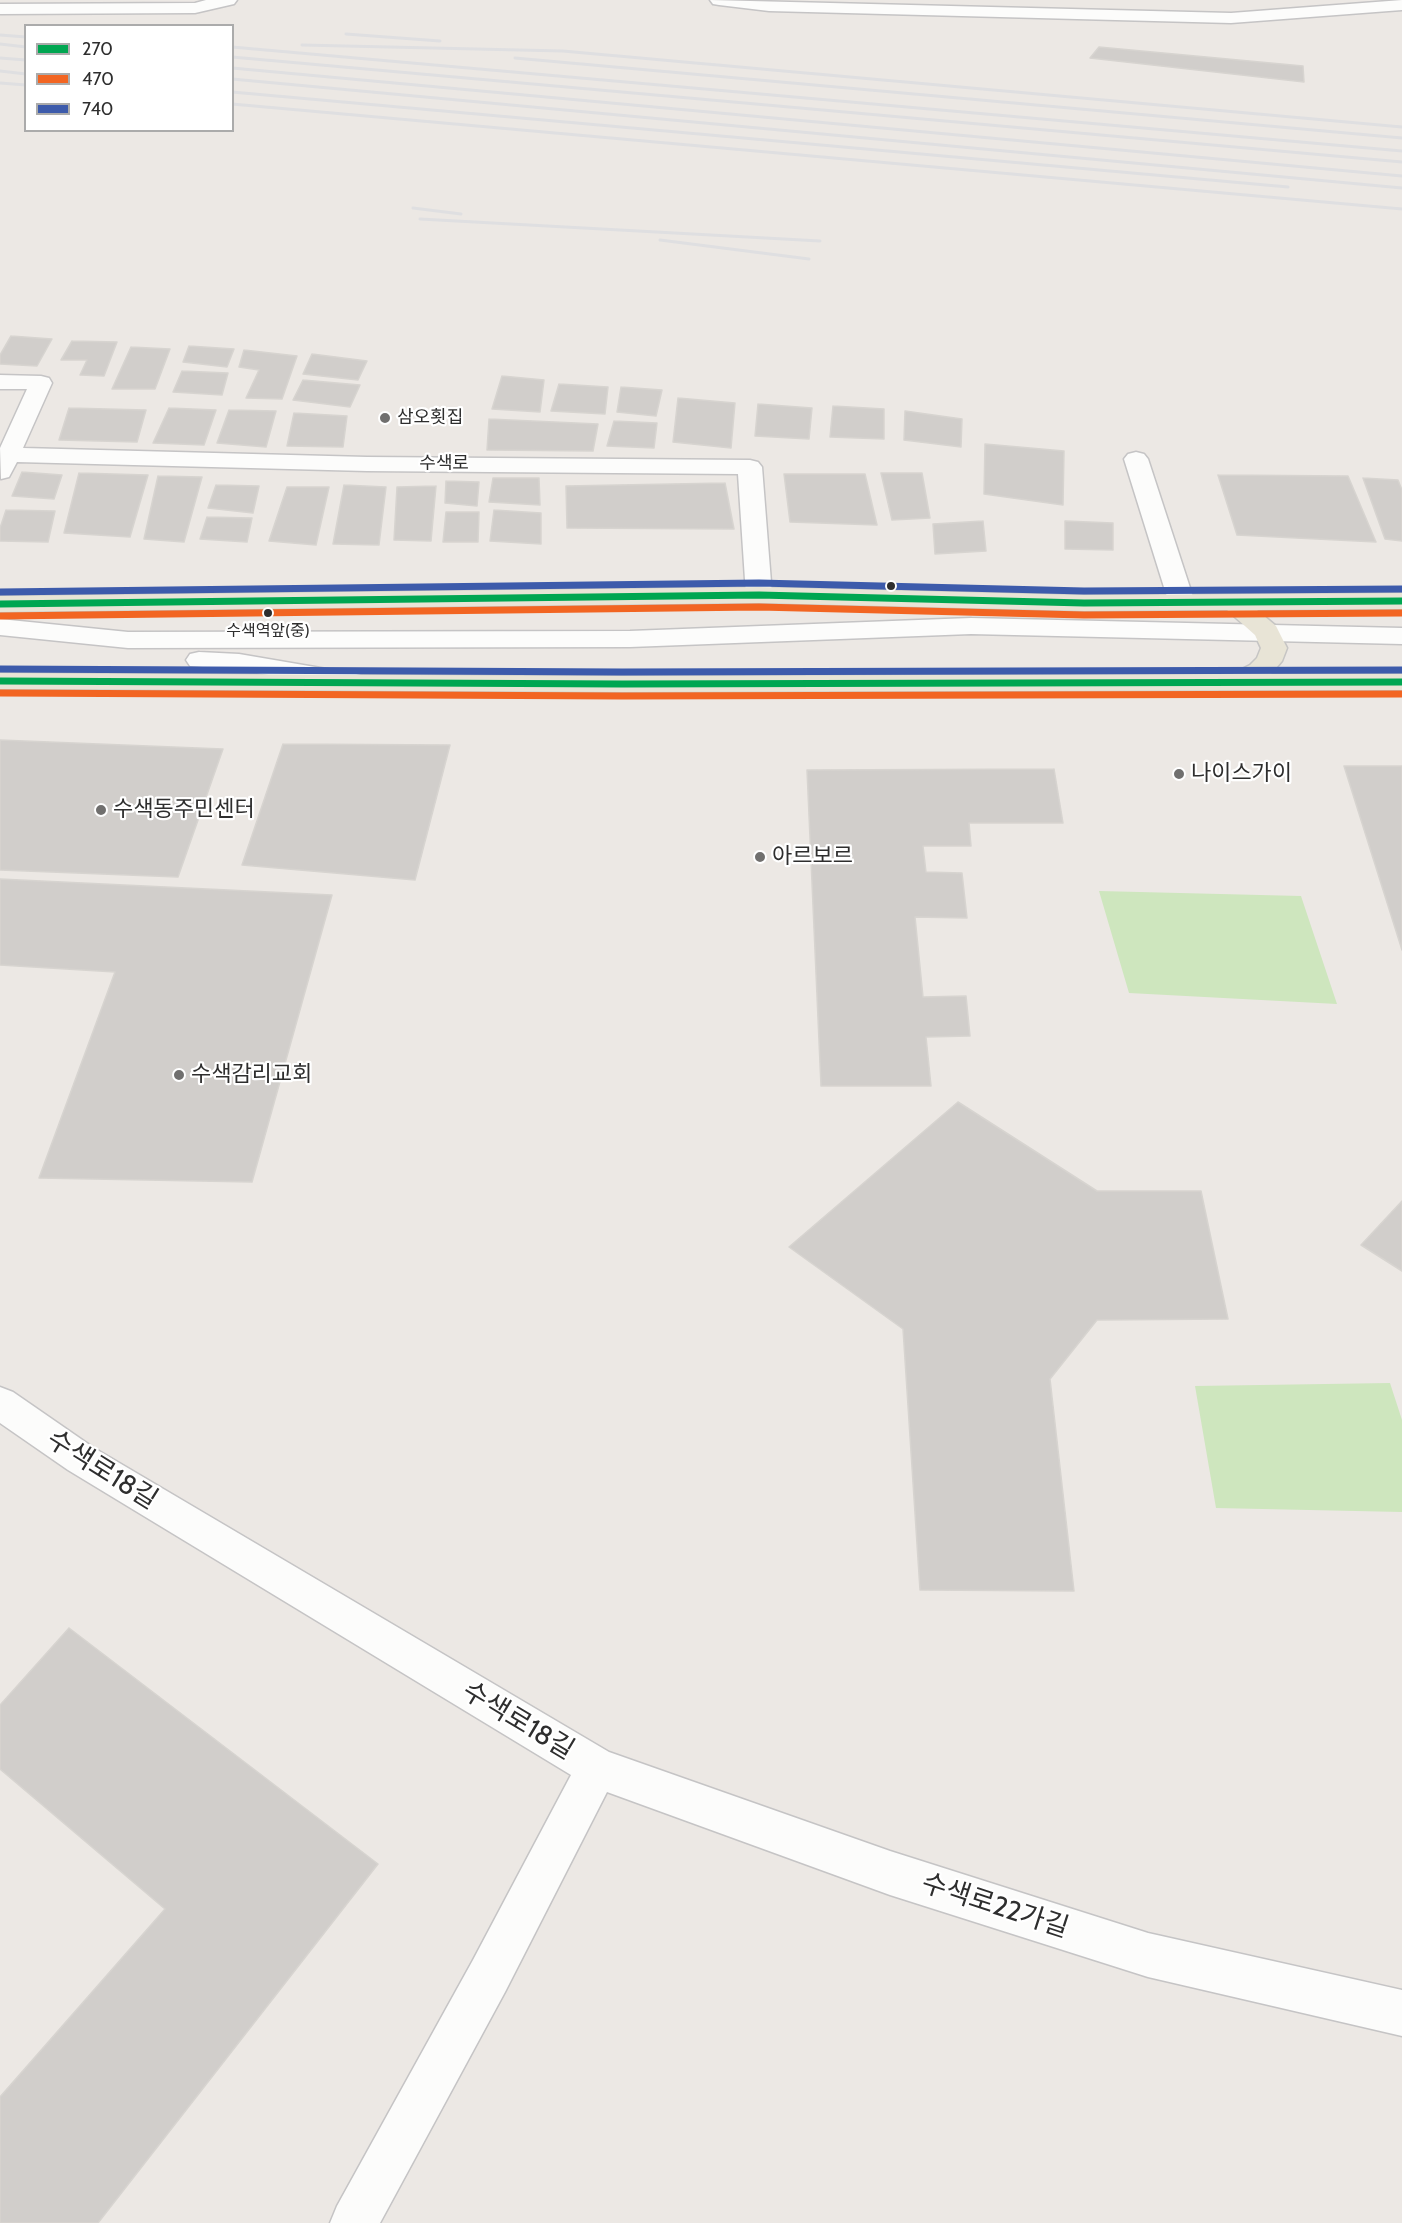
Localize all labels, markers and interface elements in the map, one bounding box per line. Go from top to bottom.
legend [24,24,234,132]
text: 270 [82,38,113,60]
text: 470 [82,68,114,90]
text: 740 [82,98,113,120]
place label: 삼오횟집 [397,407,463,429]
marker: 삼오횟집 [378,411,392,425]
street label: 수색로 [419,453,469,475]
unlabelled marker [885,580,897,592]
marker: 수색역앞(중) [262,607,274,619]
place label: 수색역앞(중) [226,621,310,641]
place label: 나이스가이 [1191,761,1292,787]
marker: 나이스가이 [1172,767,1186,781]
place label: 수색동주민센터 [113,797,255,823]
marker: 수색동주민센터 [94,803,108,817]
place label: 아르보르 [772,844,853,870]
marker: 아르보르 [753,850,767,864]
place label: 수색감리교회 [191,1062,312,1088]
marker: 수색감리교회 [172,1068,186,1082]
street label: 수색로18길 [41,1423,163,1517]
street label: 수색로18길 [456,1675,580,1767]
street label: 수색로22가길 [917,1867,1073,1945]

